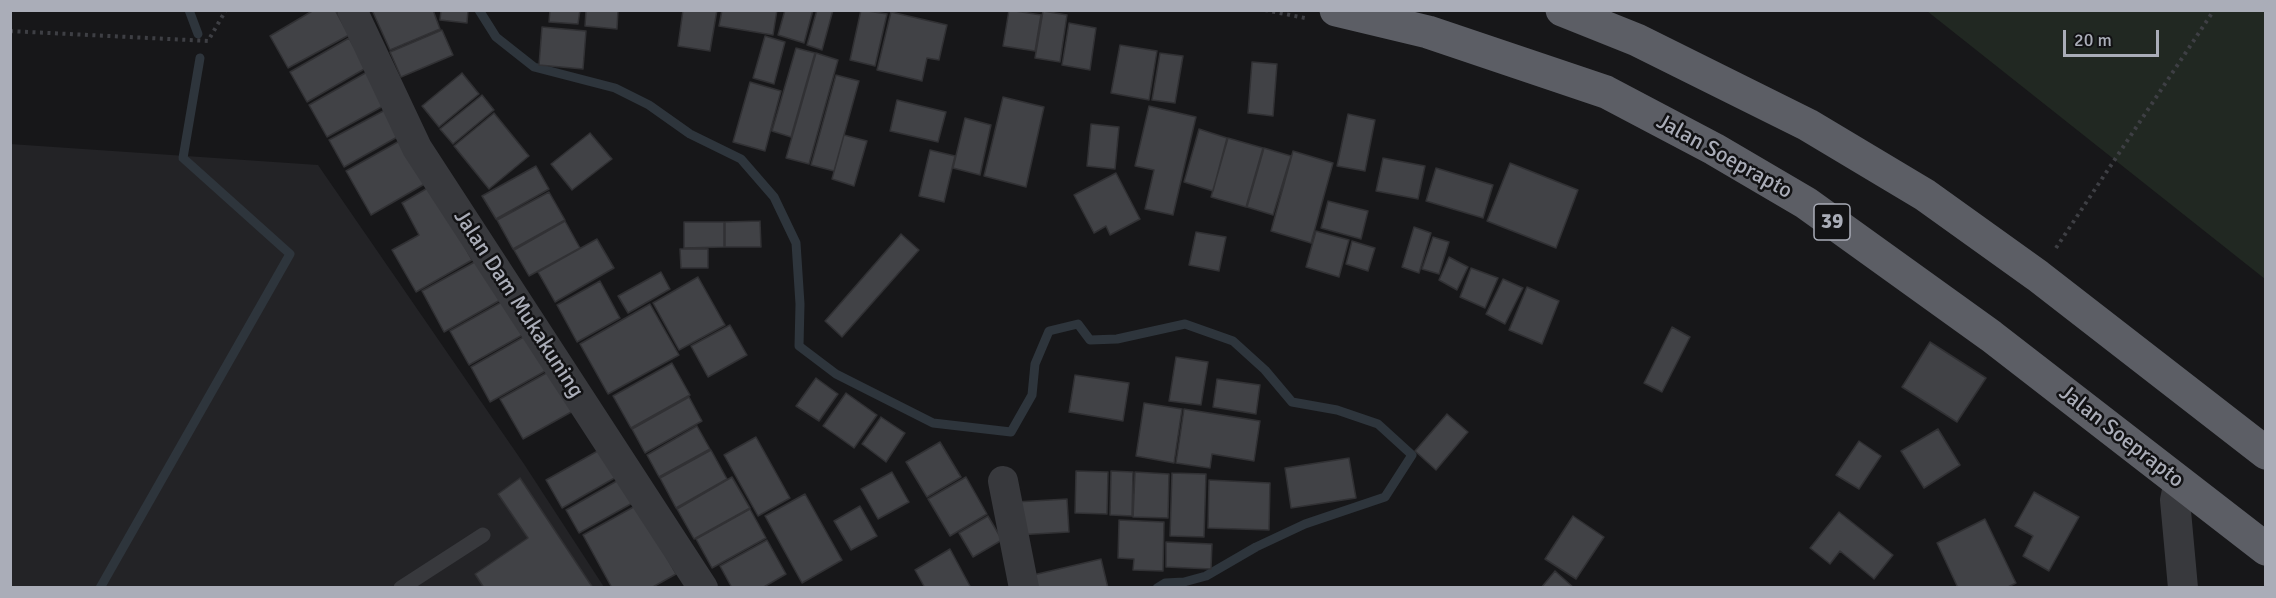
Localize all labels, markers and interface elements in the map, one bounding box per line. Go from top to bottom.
scale bar [2066,18,2162,56]
text: 20 m [2074,29,2112,51]
street label: Jalan Soeprapto [1652,109,1796,205]
road number: 39 [1814,204,1850,240]
street label: Jalan Dam Mukakuning [447,205,589,403]
street label: Jalan Soeprapto [2053,380,2189,494]

